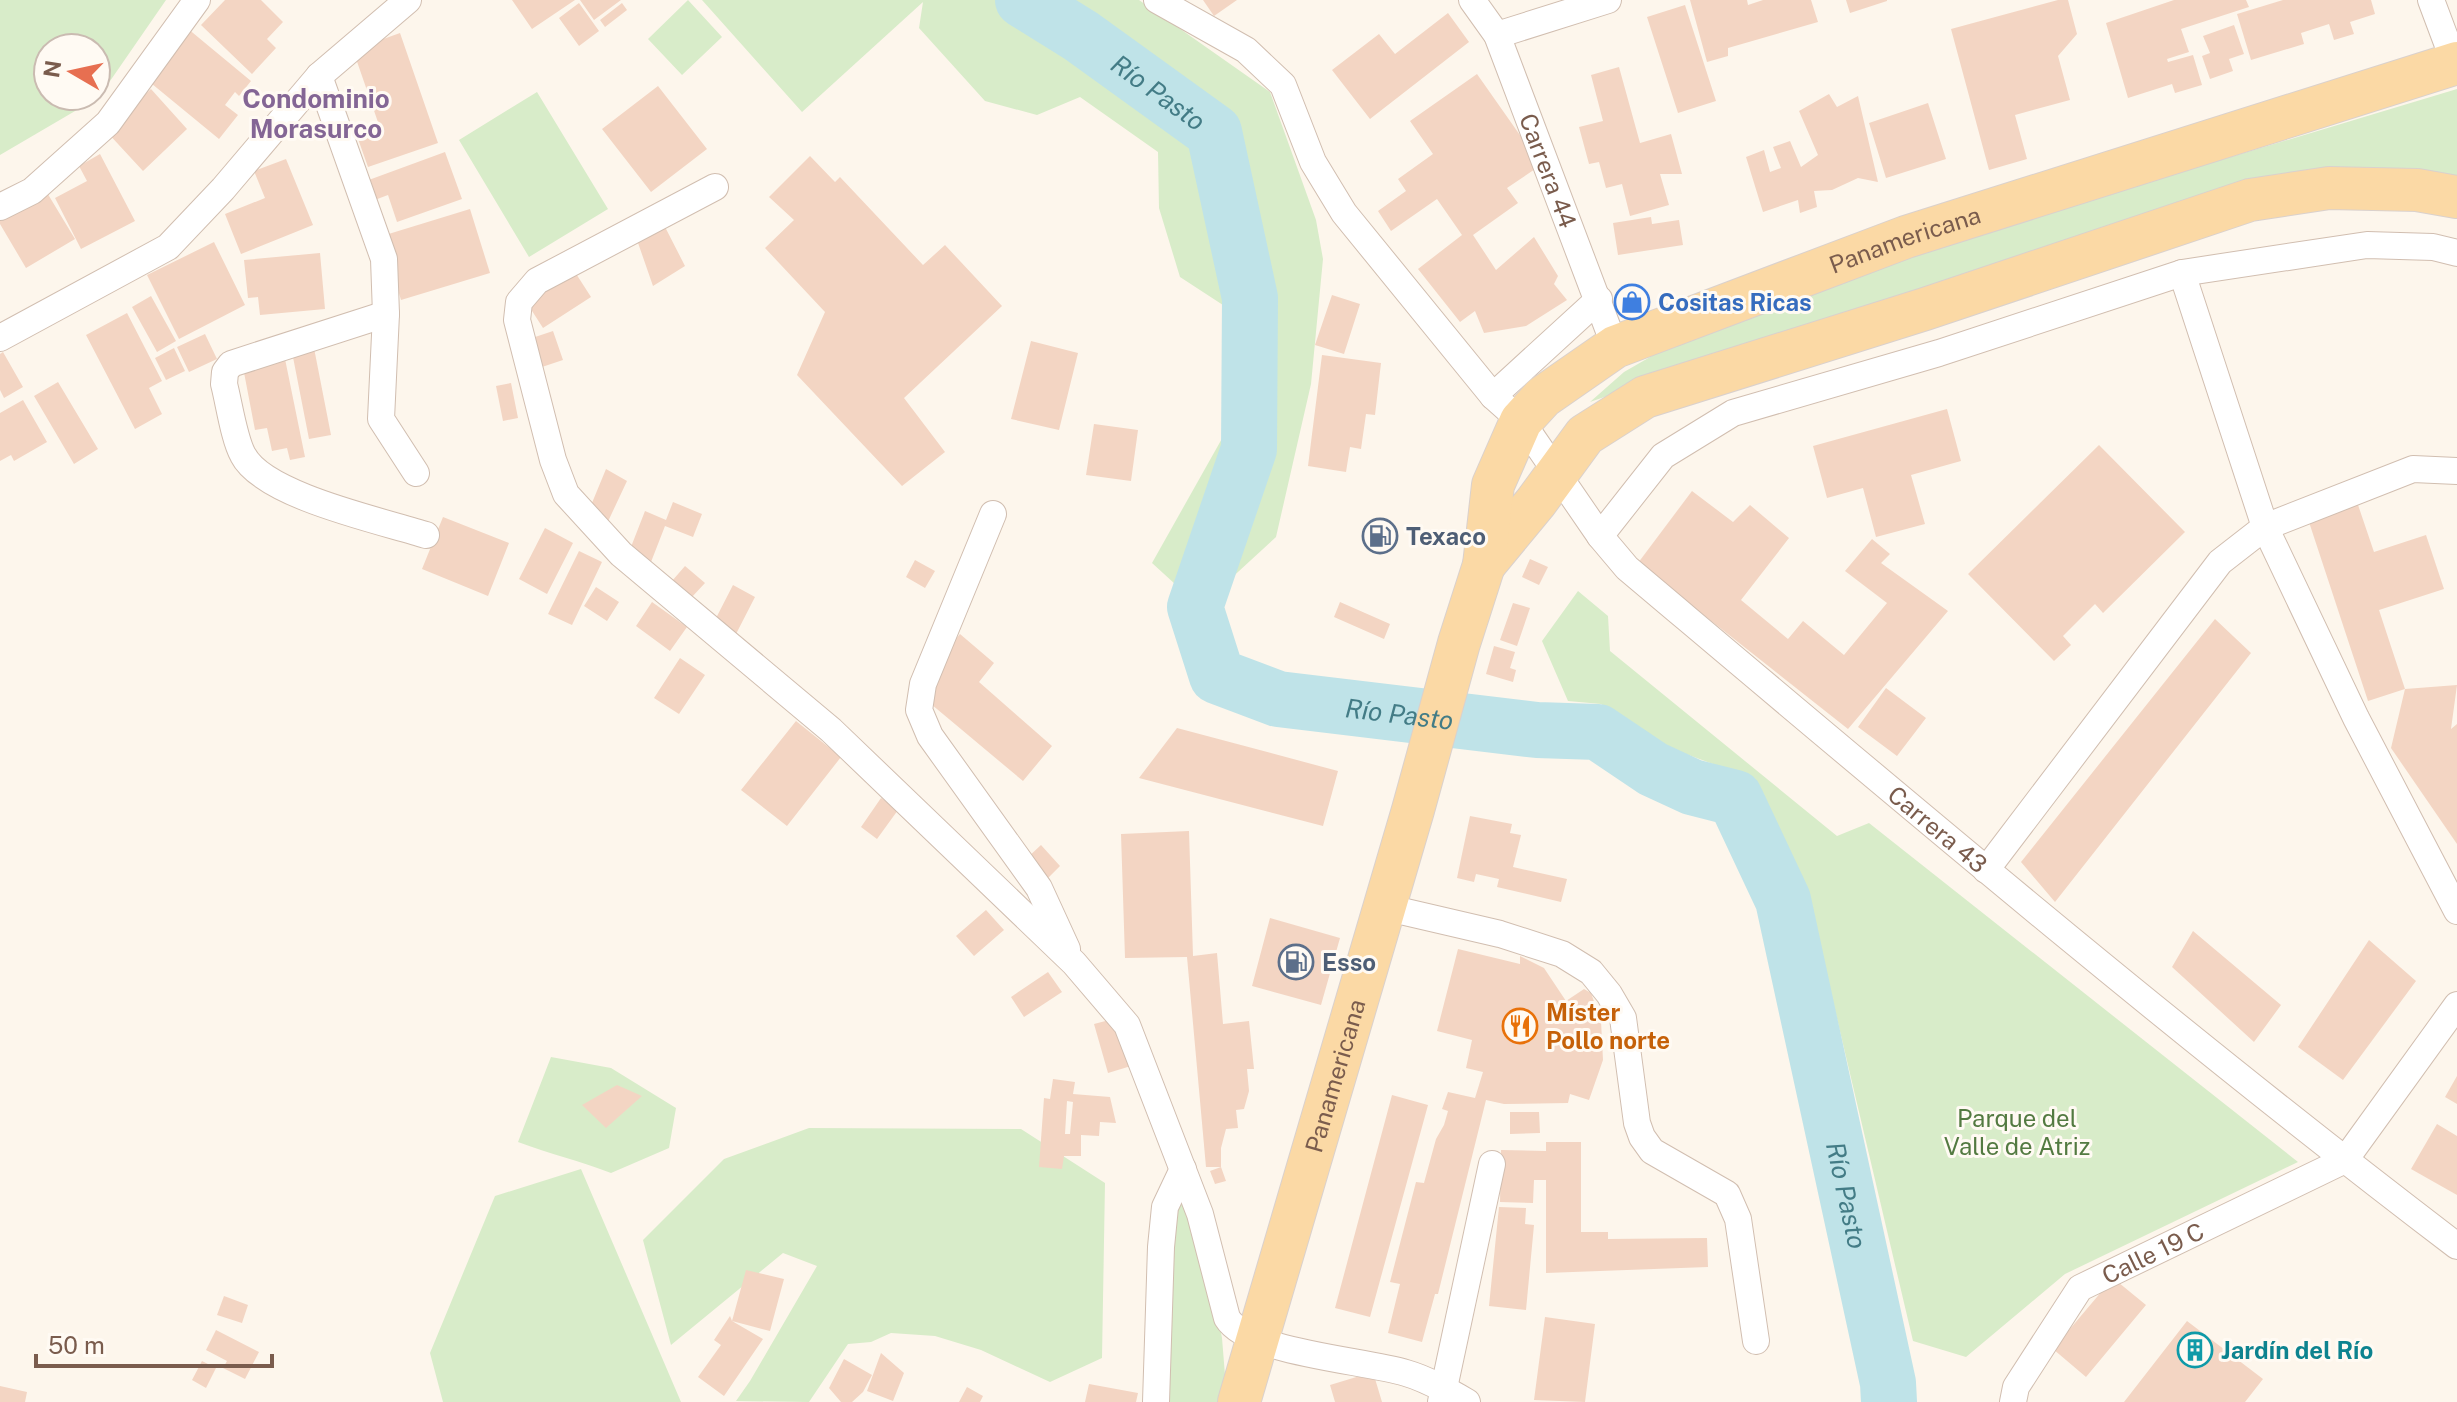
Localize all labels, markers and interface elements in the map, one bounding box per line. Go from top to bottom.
north arrow [32,32,112,112]
water label: Río Pasto [1106,48,1212,136]
text: N [38,58,66,79]
district label: Condominio Morasurco [242,83,390,144]
street label: Carrera 44 [1514,109,1583,232]
street label: Panamericana [1825,200,1984,279]
shop icon: Cositas Ricas [1613,283,1651,321]
place label: Cositas Ricas [1658,288,1812,316]
fuel station icon: Texaco [1361,517,1399,555]
place label: Texaco [1406,522,1486,550]
water label: Río Pasto [1344,692,1455,735]
street label: Carrera 43 [1883,780,1993,878]
fuel station icon: Esso [1277,943,1315,981]
place label: Esso [1322,948,1376,976]
street label: Panamericana [1299,996,1371,1156]
place label: Míster Pollo norte [1546,998,1670,1054]
restaurant icon: Míster Pollo norte [1501,1007,1539,1045]
park label: Parque del Valle de Atriz [1944,1104,2090,1160]
water label: Río Pasto [1820,1139,1874,1251]
street label: Calle 19 C [2097,1216,2208,1289]
scale bar [36,1318,272,1368]
text: 50 m [48,1331,105,1359]
building icon: Jardín del Río [2176,1331,2214,1369]
place label: Jardín del Río [2221,1336,2373,1364]

